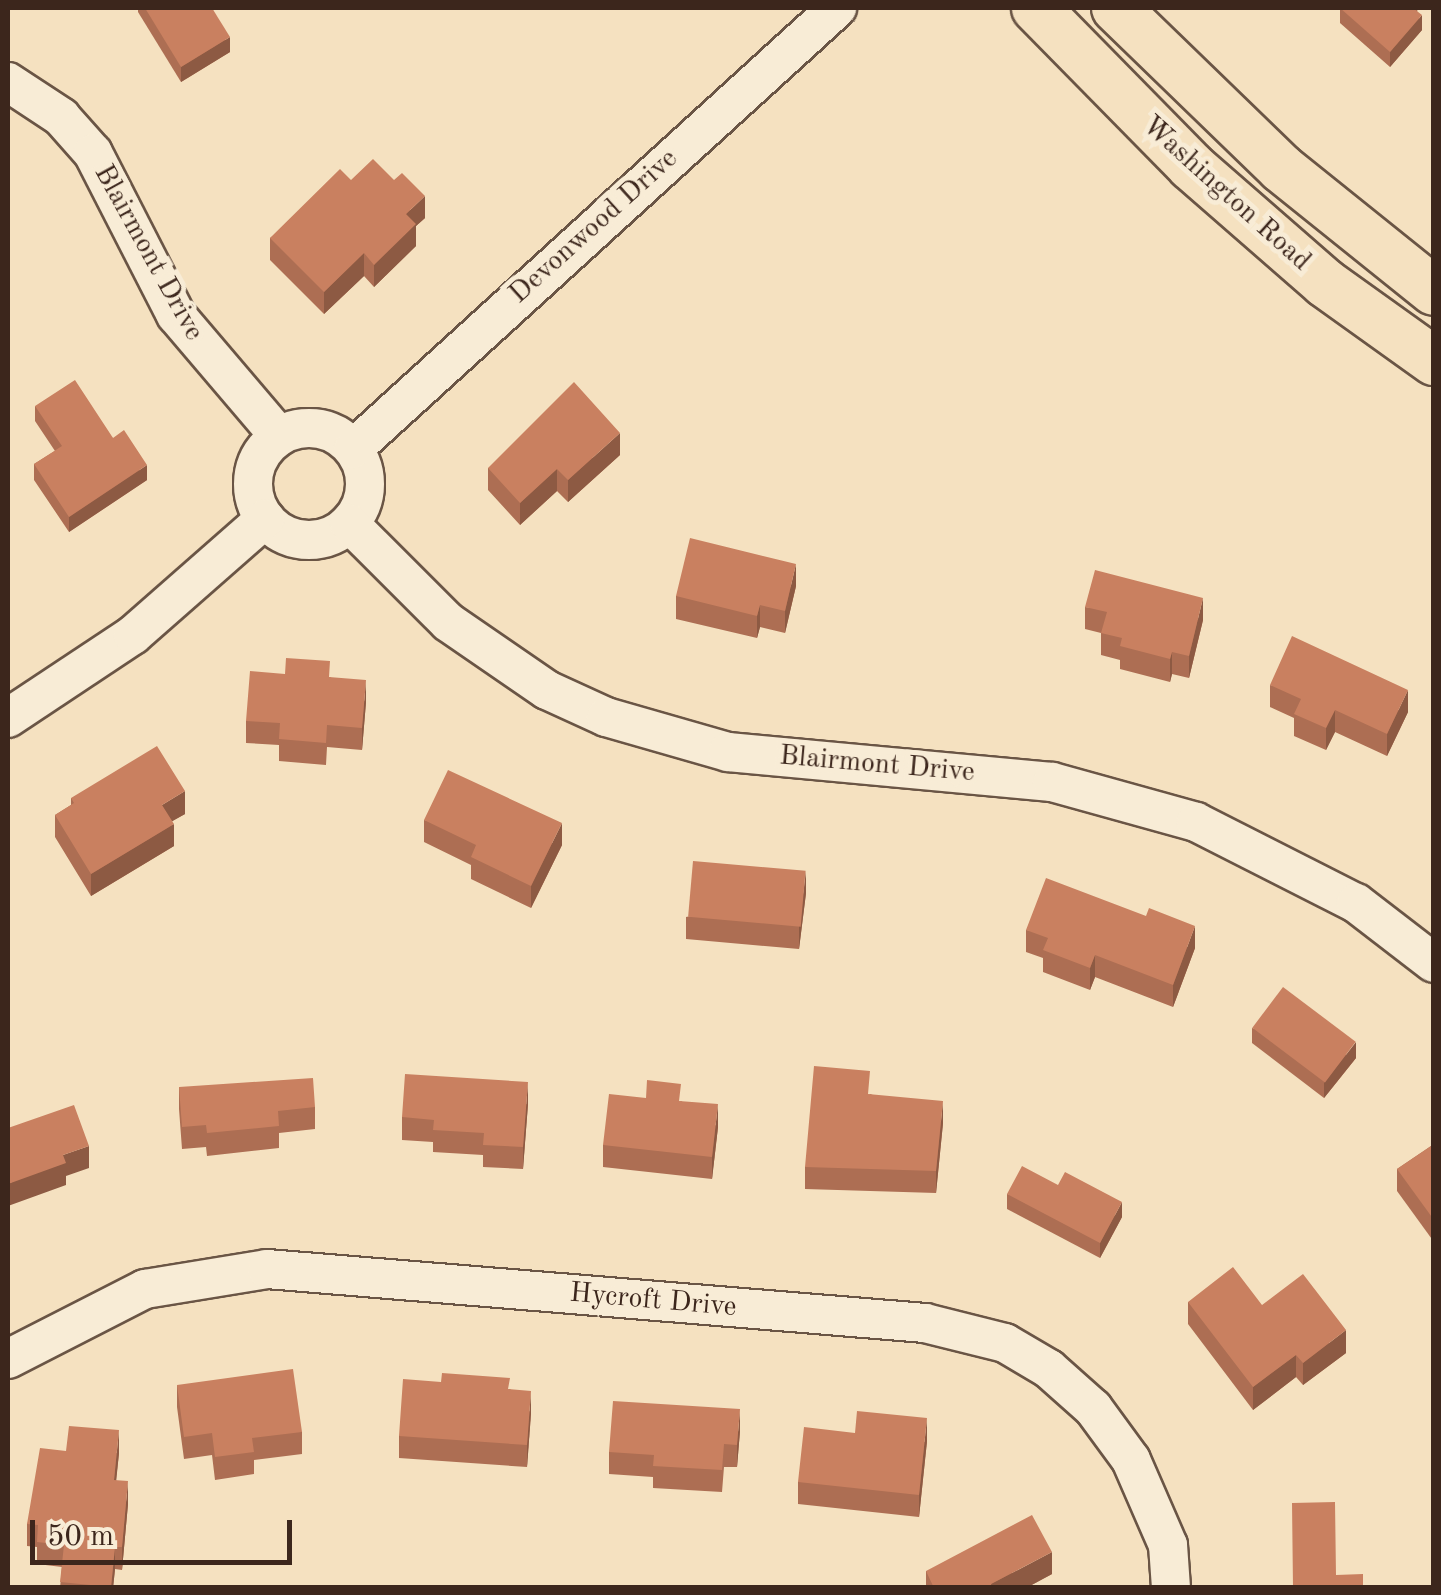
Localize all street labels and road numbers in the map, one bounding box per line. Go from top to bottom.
street label: Washington Road [1135,109,1317,279]
street label: Devonwood Drive [503,143,685,311]
street label: Blairmont Drive [86,159,210,347]
street label: Blairmont Drive [778,740,976,790]
street label: Hycroft Drive [568,1277,738,1325]

